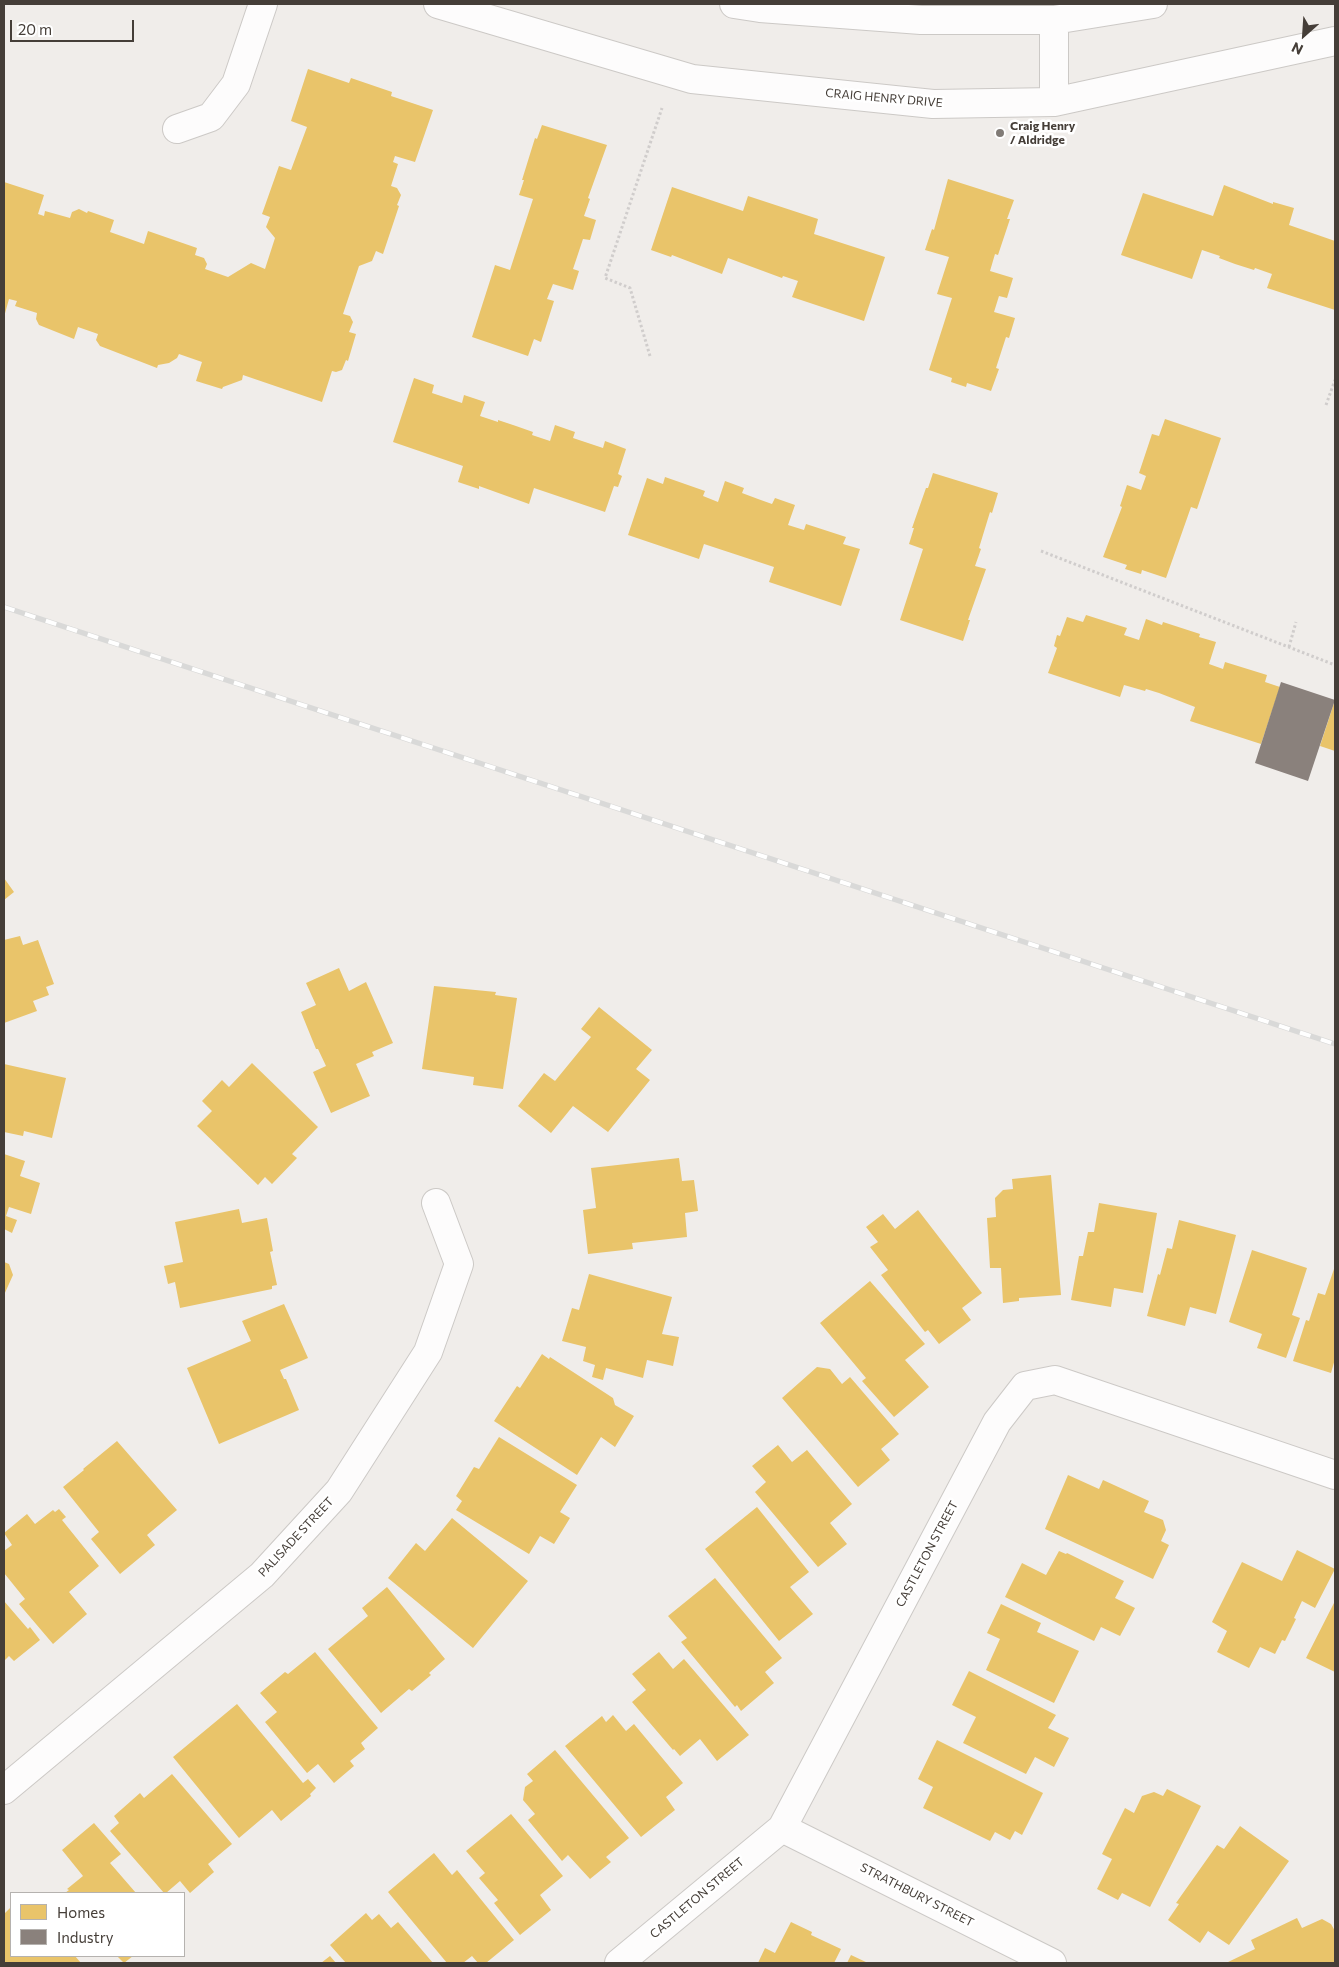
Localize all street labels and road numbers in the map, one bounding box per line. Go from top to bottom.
street label: CRAIG HENRY DRIVE [825,86,943,110]
street label: PALISADE STREET [255,1494,337,1580]
street label: CASTLETON STREET [893,1498,961,1610]
street label: CASTLETON STREET [647,1855,747,1941]
street label: STRATHBURY STREET [858,1860,976,1930]

